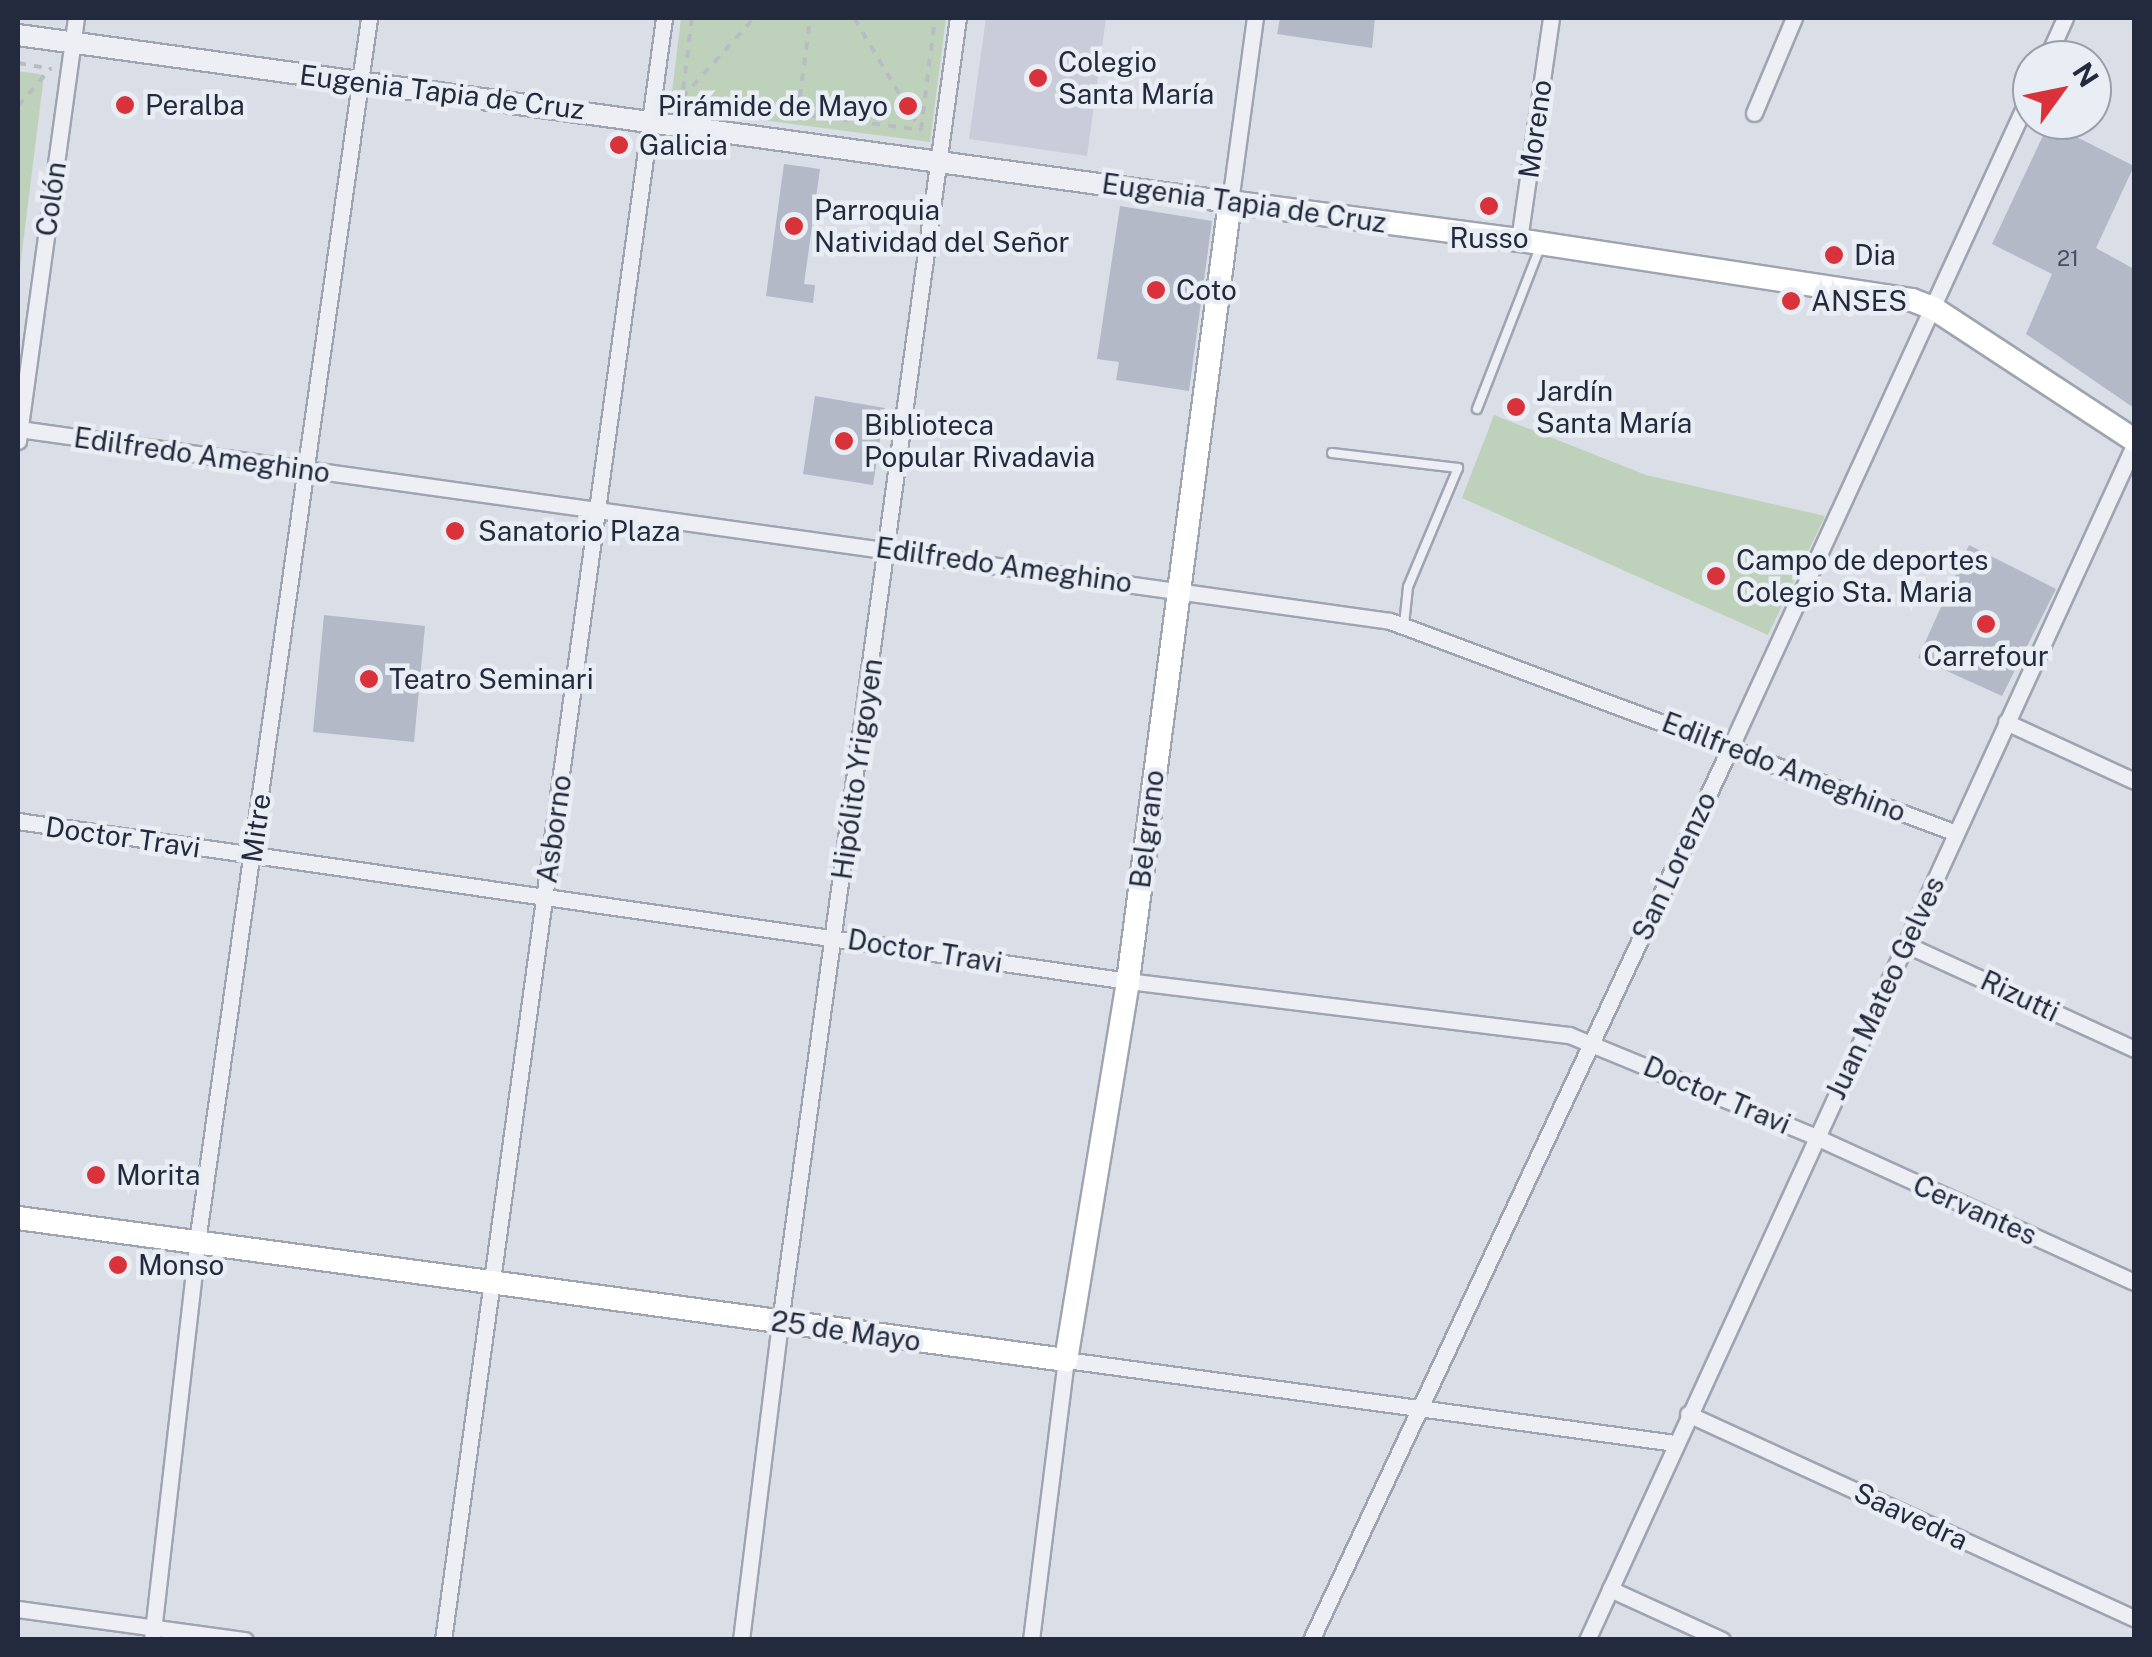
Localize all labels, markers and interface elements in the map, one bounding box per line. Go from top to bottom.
north arrow [2012,40,2112,140]
place label: Colegio Santa María [1058,45,1214,111]
text: N [2066,56,2106,93]
street label: Eugenia Tapia de Cruz [297,58,587,126]
marker: Colegio Santa María [1027,67,1049,89]
street label: Moreno [1511,78,1559,180]
place label: Peralba [145,88,245,122]
place label: Pirámide de Mayo [657,89,888,123]
marker: Peralba [114,94,136,116]
marker: Pirámide de Mayo [897,95,919,117]
place label: Galicia [639,128,728,162]
marker: Galicia [608,134,630,156]
street label: Colón [29,160,73,238]
street label: Eugenia Tapia de Cruz [1099,166,1389,240]
place label: Parroquia Natividad del Señor [814,193,1070,259]
marker: Russo [1478,195,1500,217]
marker: Parroquia Natividad del Señor [783,215,805,237]
place label: Russo [1449,221,1529,255]
place label: Dia [1854,238,1896,272]
marker: Dia [1823,244,1845,266]
house number: 21 [2057,246,2079,272]
place label: Coto [1176,273,1237,307]
marker: Coto [1145,279,1167,301]
place label: ANSES [1811,284,1907,318]
marker: ANSES [1780,290,1802,312]
place label: Jardín Santa María [1536,374,1692,440]
marker: Jardín Santa María [1505,396,1527,418]
place label: Biblioteca Popular Rivadavia [864,408,1095,474]
street label: Edilfredo Ameghino [72,420,332,490]
marker: Biblioteca Popular Rivadavia [833,430,855,452]
place label: Sanatorio Plaza [478,514,681,548]
marker: Sanatorio Plaza [442,518,468,544]
street label: Edilfredo Ameghino [874,530,1134,600]
place label: Campo de deportes Colegio Sta. Maria [1736,543,1990,609]
marker: Campo de deportes Colegio Sta. Maria [1705,565,1727,587]
marker: Carrefour [1975,613,1997,635]
place label: Carrefour [1923,639,2049,673]
street label: Hipólito Yrigoyen [825,656,889,882]
place label: Teatro Seminari [389,662,594,696]
marker: Teatro Seminari [358,668,380,690]
street label: Edilfredo Ameghino [1657,705,1911,829]
street label: Belgrano [1123,768,1171,890]
street label: Asborno [530,773,578,885]
street label: San Lorenzo [1625,786,1723,946]
street label: Mitre [235,791,277,865]
street label: Doctor Travi [43,809,203,865]
street label: Juan Mateo Gelves [1819,871,1951,1105]
street label: Doctor Travi [845,922,1005,980]
street label: Rizutti [1975,963,2065,1029]
street label: Doctor Travi [1639,1049,1795,1141]
place label: Morita [116,1158,201,1192]
marker: Morita [85,1164,107,1186]
street label: Cervantes [1908,1168,2042,1252]
place label: Monso [138,1248,224,1282]
marker: Monso [107,1254,129,1276]
street label: 25 de Mayo [769,1304,923,1358]
street label: Saavedra [1849,1475,1973,1557]

